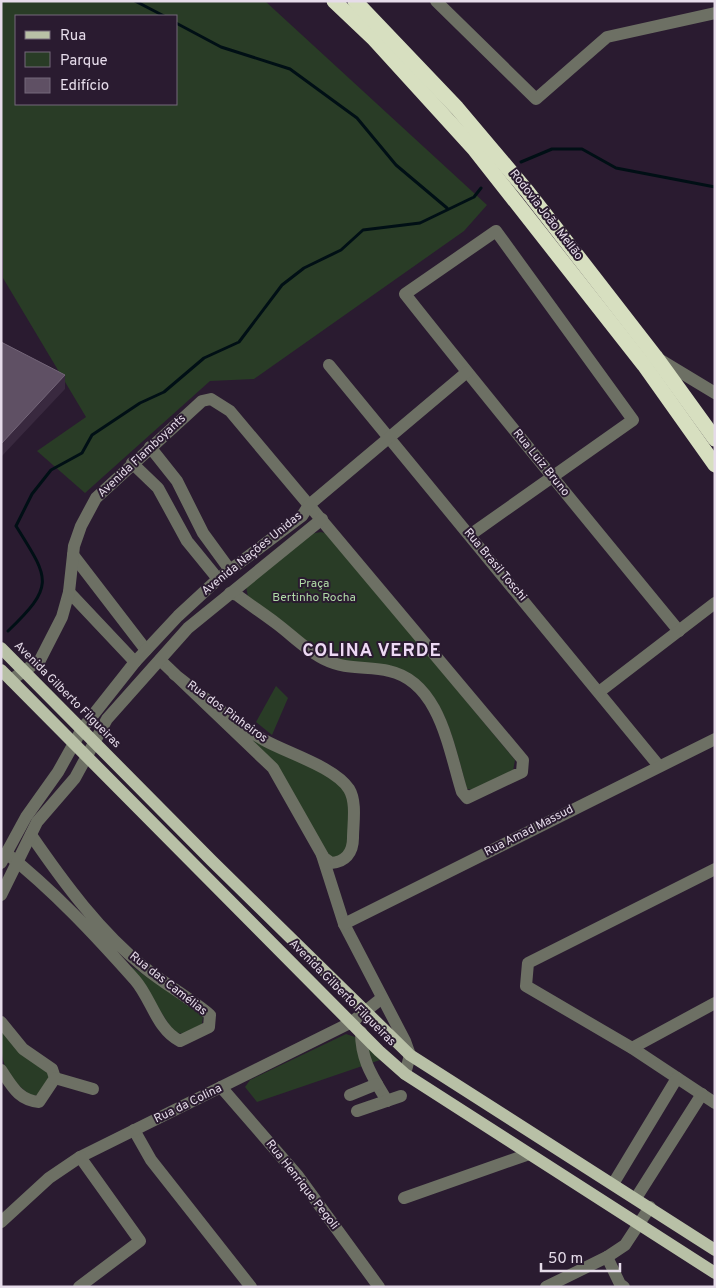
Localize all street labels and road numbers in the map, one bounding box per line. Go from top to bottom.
street label: Rodovia João Mellão [506,166,587,264]
street label: Avenida Flamboyants [94,411,190,501]
street label: Rua Luiz Bruno [509,426,573,500]
street label: Avenida Nações Unidas [198,509,306,599]
street label: Rua Brasil Toschi [460,525,530,605]
street label: Avenida Gilberto Filgueiras [10,638,124,752]
street label: Rua dos Pinheiros [183,677,271,747]
street label: Rua Amad Massud [482,802,576,860]
street label: Avenida Gilberto Filgueiras [285,936,399,1050]
street label: Rua das Camélias [126,949,210,1019]
street label: Rua da Colina [151,1081,225,1127]
street label: Rua Henrique Pegoli [262,1137,342,1233]

